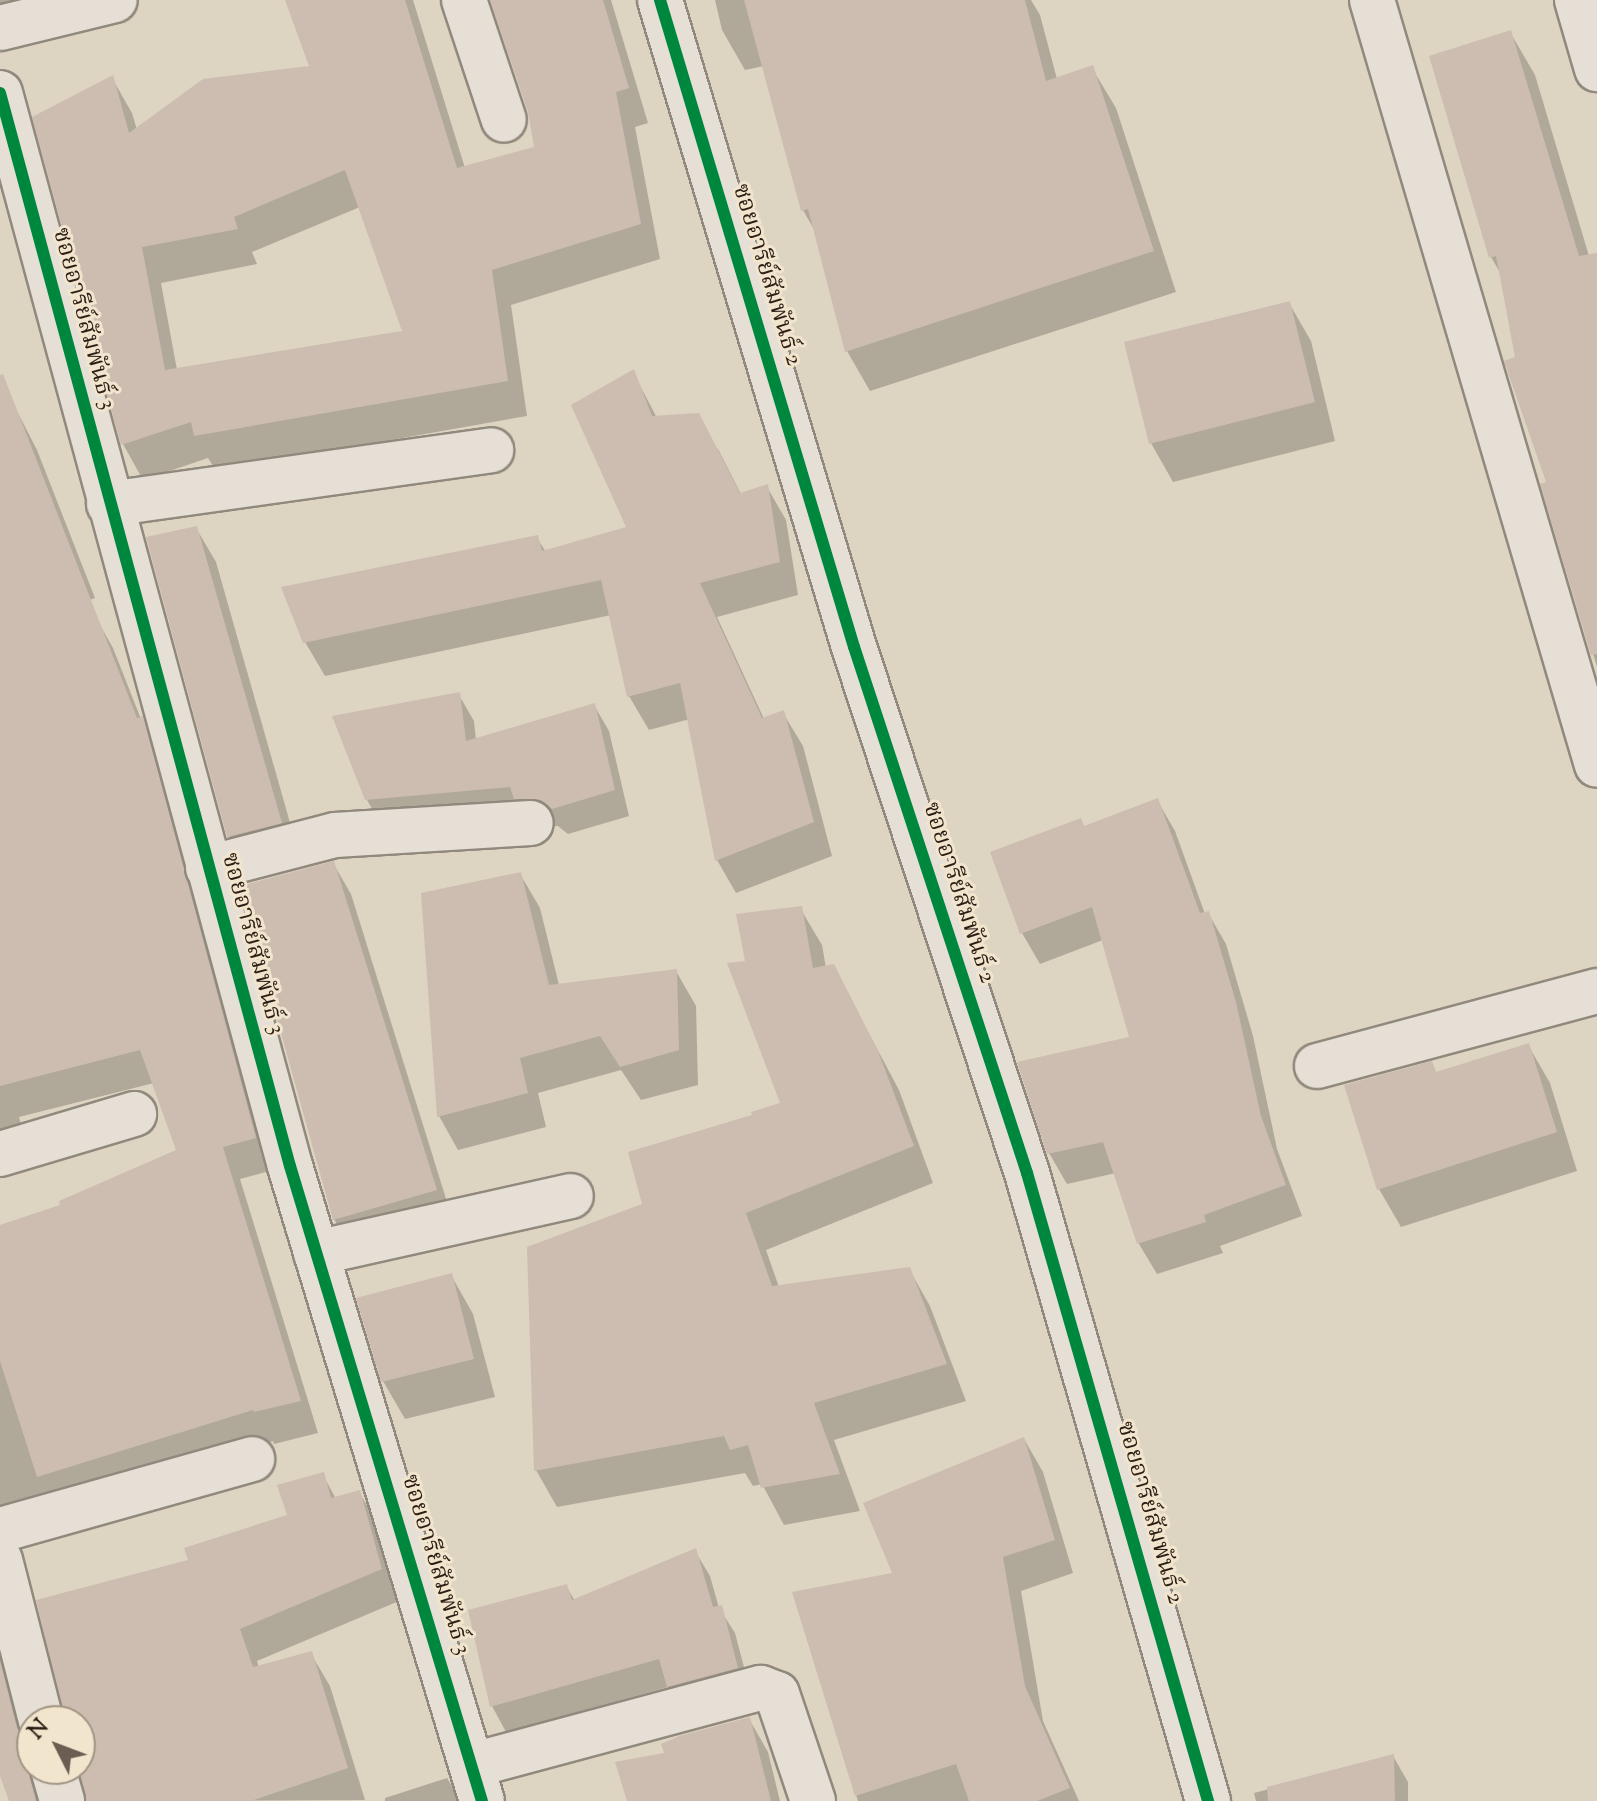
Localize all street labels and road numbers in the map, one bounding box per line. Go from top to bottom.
street label: ซอยอารีย์สัมพันธ์ 2 [725,181,807,369]
street label: ซอยอารีย์สัมพันธ์ 3 [45,225,121,413]
street label: ซอยอารีย์สัมพันธ์ 2 [915,799,1001,987]
street label: ซอยอารีย์สัมพันธ์ 3 [214,850,290,1038]
street label: ซอยอารีย์สัมพันธ์ 2 [1109,1418,1189,1608]
street label: ซอยอารีย์สัมพันธ์ 3 [394,1471,476,1659]

